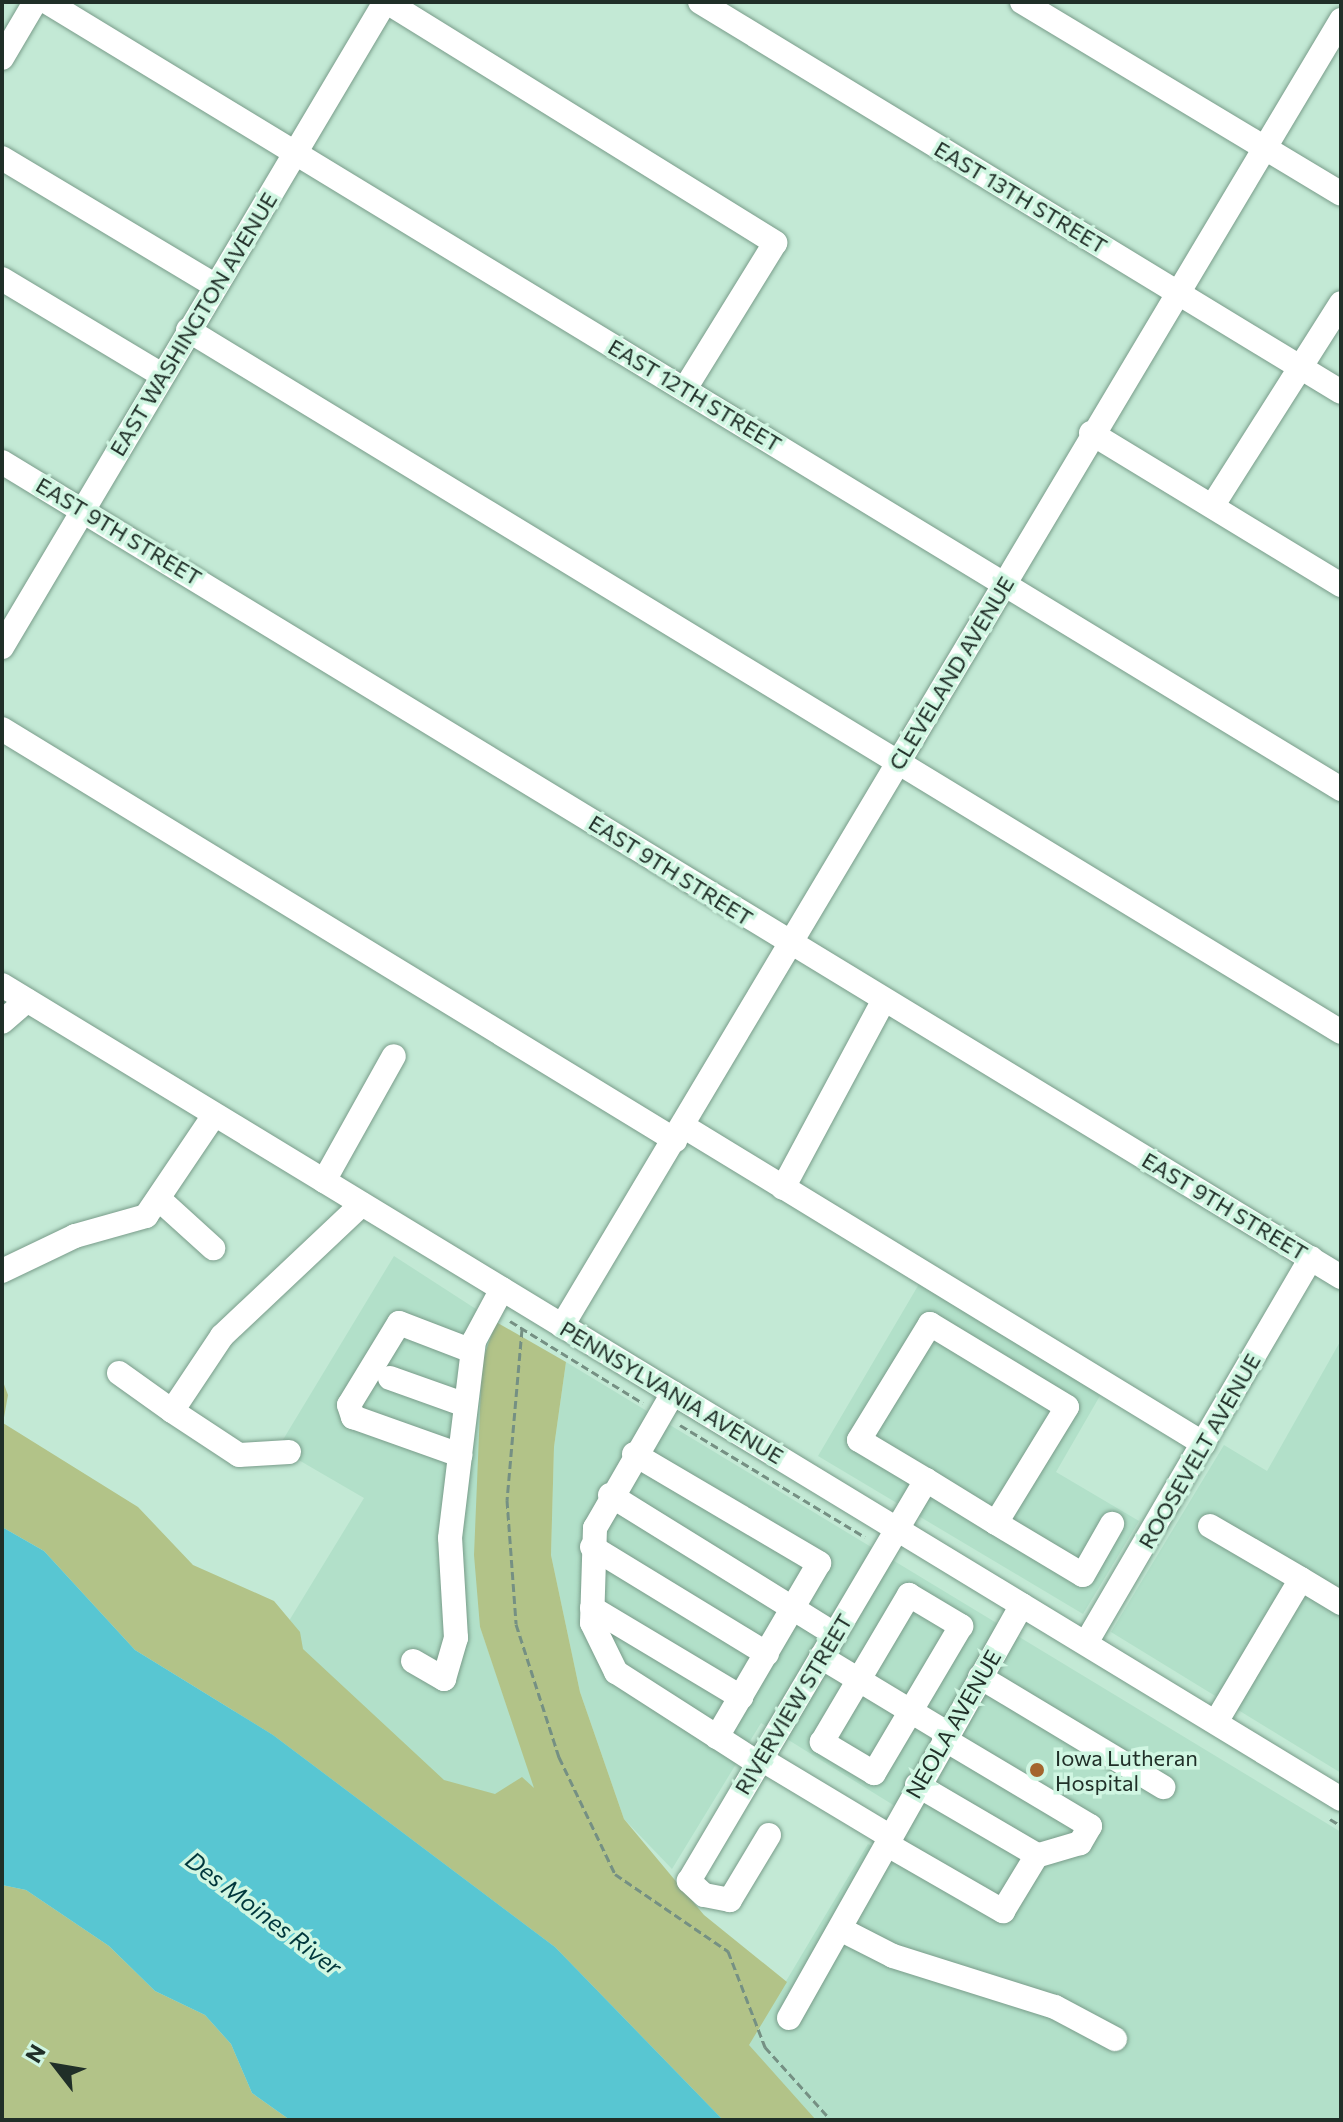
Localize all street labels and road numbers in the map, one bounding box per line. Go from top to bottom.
street label: EAST 13TH STREET [930,135,1112,259]
street label: EAST WASHINGTON AVENUE [104,187,282,461]
street label: EAST 12TH STREET [604,333,786,457]
street label: EAST 9TH STREET [31,471,207,591]
street label: CLEVELAND AVENUE [883,571,1019,775]
street label: EAST 9TH STREET [584,809,758,931]
street label: EAST 9TH STREET [1137,1146,1313,1266]
street label: PENNSYLVANIA AVENUE [556,1315,788,1469]
street label: ROOSEVELT AVENUE [1132,1349,1266,1553]
street label: RIVERVIEW STREET [729,1609,857,1799]
street label: NEOLA AVENUE [900,1645,1006,1803]

